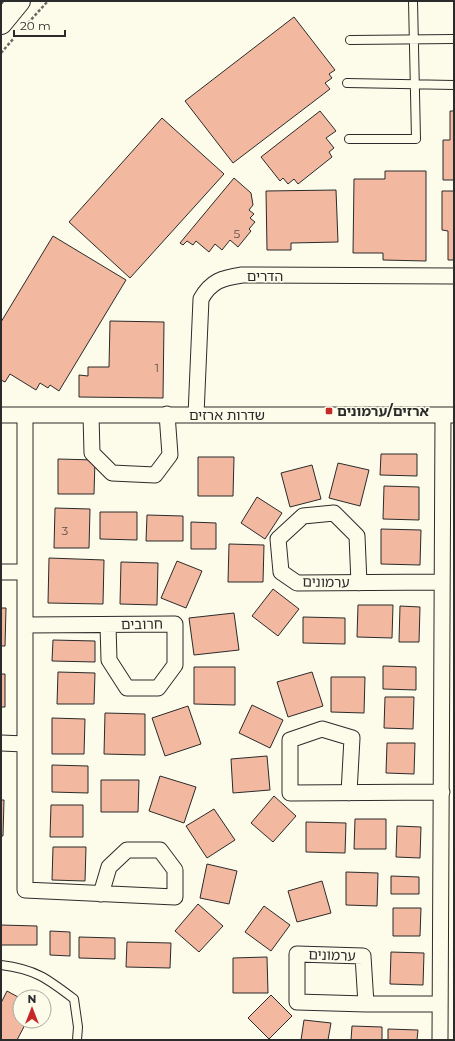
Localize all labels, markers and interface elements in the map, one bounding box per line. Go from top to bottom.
scale bar [14,12,65,38]
text: 20 m [20,18,51,33]
house number: 5 [234,226,241,241]
street label: הדרים [247,267,283,285]
house number: 1 [155,360,159,375]
place label: ארזים/ערמונים [337,402,430,420]
street label: שדרות ארזים [189,406,265,424]
marker: ארזים/ערמונים [324,406,334,416]
house number: 3 [62,523,69,538]
street label: ערמונים [302,573,350,591]
street label: חרובים [121,615,163,633]
street label: ערמונים [308,945,356,965]
north arrow [12,989,52,1029]
text: N [28,992,36,1006]

